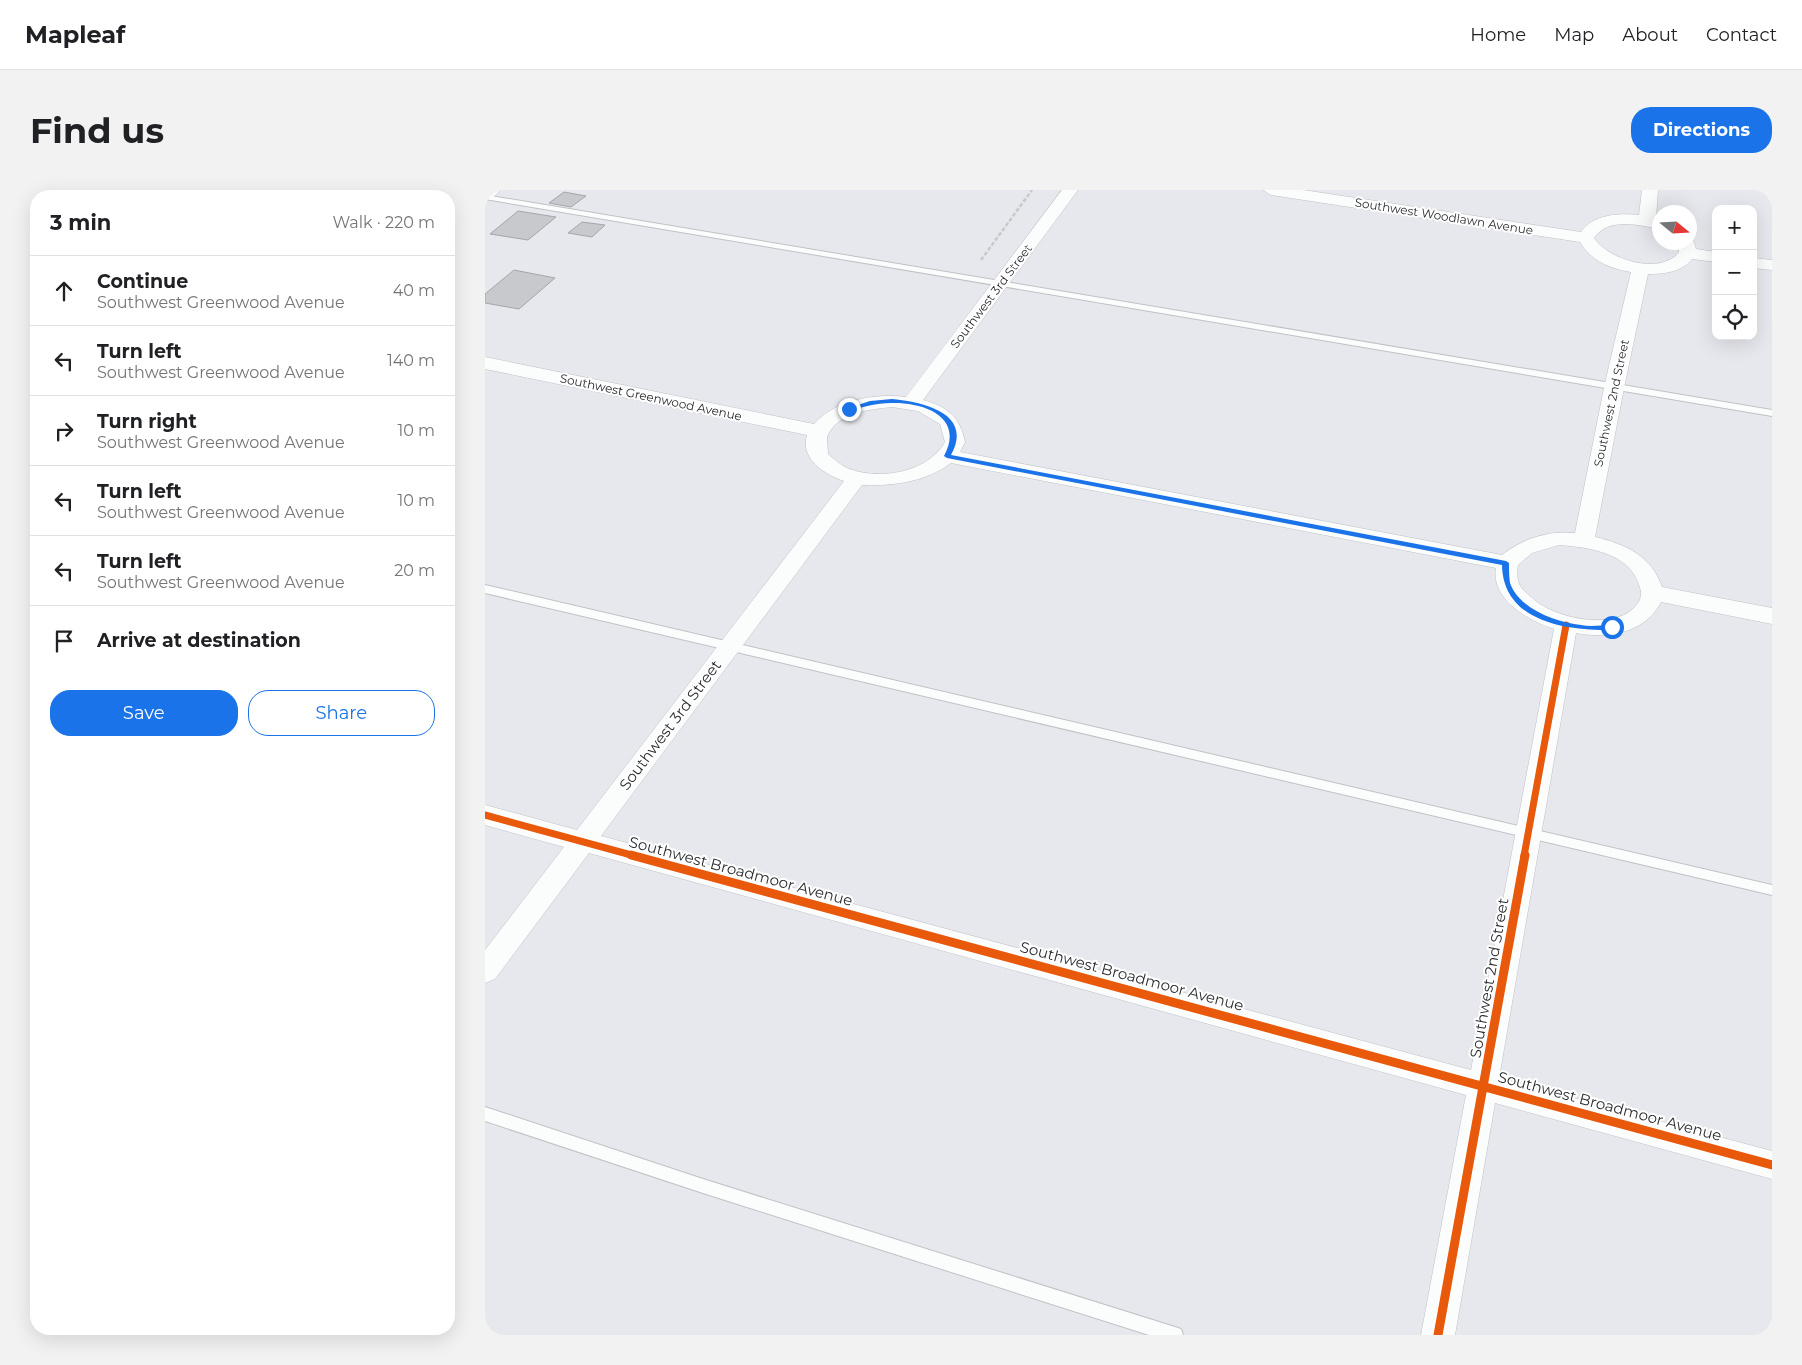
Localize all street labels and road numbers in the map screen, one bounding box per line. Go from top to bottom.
street label: Southwest Woodlawn Avenue [1354,194,1534,238]
street label: Southwest 3rd Street [947,241,1035,351]
street label: Southwest 2nd Street [1590,338,1632,468]
street label: Southwest Greenwood Avenue [559,370,743,424]
street label: Southwest 3rd Street [615,656,725,794]
street label: Southwest Broadmoor Avenue [627,832,855,910]
street label: Southwest 2nd Street [1466,896,1512,1060]
street label: Southwest Broadmoor Avenue [1018,937,1246,1015]
street label: Southwest Broadmoor Avenue [1496,1067,1724,1145]

